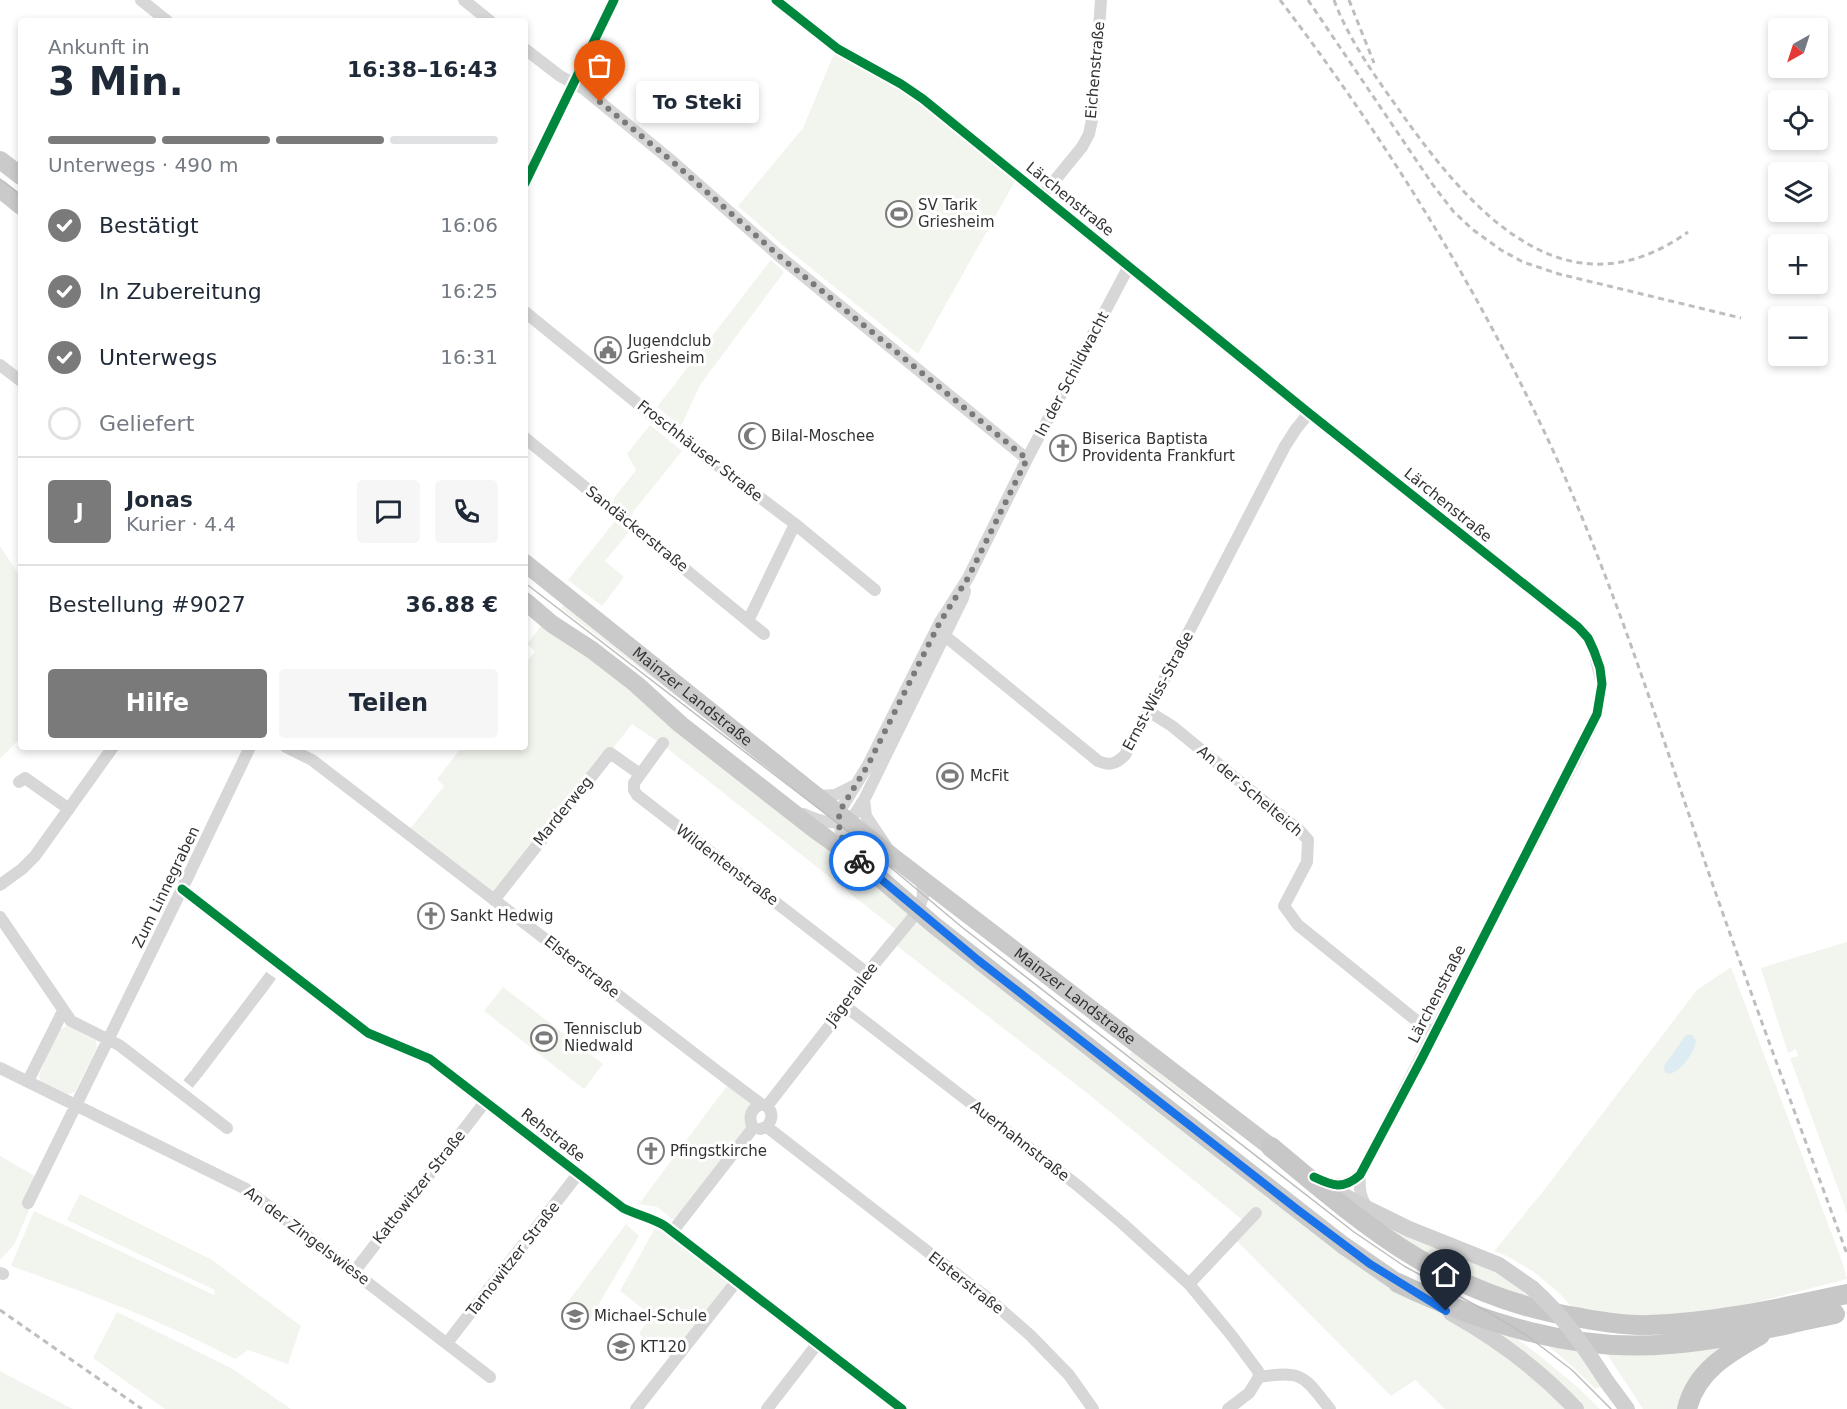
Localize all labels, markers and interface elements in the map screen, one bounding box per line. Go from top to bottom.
north arrow [1768,18,1828,78]
map controls [1768,18,1828,366]
street label: Eichenstraße [1082,20,1108,120]
text: Ankunft in [48,35,150,59]
pin [574,40,625,102]
icon: bag [583,49,616,82]
text: 16:38–16:43 [347,57,498,82]
text: 3 Min. [48,59,183,104]
callout: To Steki [636,81,759,123]
text: To Steki [653,90,742,114]
button: locate [1768,90,1828,150]
text: Unterwegs · 490 m [48,153,239,177]
street label: Lärchenstraße [1023,158,1117,240]
button: layers [1768,162,1828,222]
place label: SV Tarik Griesheim [918,196,995,231]
sports icon: SV Tarik Griesheim [884,199,914,229]
icon: check [48,209,81,242]
text: Bestätigt [99,213,199,238]
text: 16:06 [440,213,498,237]
button: + [1768,234,1828,294]
icon: check [48,275,81,308]
text: In Zubereitung [99,279,262,304]
text: 16:25 [440,279,498,303]
button: − [1768,306,1828,366]
street label: In der Schildwacht [1032,308,1113,439]
place label: Jugendclub Griesheim [627,332,711,367]
public building icon: Jugendclub Griesheim [593,335,623,365]
icon: check [48,341,81,374]
text: Unterwegs [99,345,217,370]
text: 16:31 [440,345,498,369]
street label: Froschhäuser Straße [634,397,766,505]
text: Geliefert [99,411,194,436]
mosque icon: Bilal-Moschee [737,421,767,451]
place label: Bilal-Moschee [771,427,875,445]
place label: Biserica Baptista Providenta Frankfurt [1082,430,1235,465]
church icon: Biserica Baptista Providenta Frankfurt [1048,433,1078,463]
street label: Lärchenstraße [1401,464,1495,546]
button: chat [357,480,420,543]
button: phone [435,480,498,543]
street label: Sandäckerstraße [582,482,692,576]
text: Jonas [126,487,193,512]
text: J [75,499,84,524]
text: Kurier · 4.4 [126,512,236,536]
text: Bestellung #9027 [48,592,246,617]
text: 36.88 € [405,592,498,617]
street label: Ernst-Wiss-Straße [1119,628,1197,754]
street label: Mainzer Landstraße [629,643,756,750]
button: Hilfe [48,669,267,738]
button: Teilen [279,669,498,738]
street label: An der Schelteich [1194,742,1306,840]
sports icon: McFit [935,761,965,791]
place label: McFit [970,767,1009,785]
street label: Marderweg [530,773,596,849]
street label: Wildentenstraße [672,821,782,909]
street label: Zum Linnegraben [129,823,203,951]
courier [829,831,889,891]
icon: bike [843,845,876,878]
church icon: Sankt Hedwig [416,901,446,931]
place label: Sankt Hedwig [450,907,554,925]
street label: Elsterstraße [541,932,623,1002]
street label: Lärchenstraße [1405,942,1469,1046]
street label: Mainzer Landstraße [1010,944,1139,1049]
street label: Jägerallee [822,959,882,1030]
place label: Tennisclub Niedwald [563,1020,642,1055]
sports icon: Tennisclub Niedwald [529,1023,559,1053]
street label: Auerhahnstraße [967,1097,1073,1185]
street label: Rehstraße [517,1104,589,1166]
street label: Kattowitzer Straße [369,1126,469,1248]
church icon: Pfingstkirche [636,1136,666,1166]
place label: Pfingstkirche [670,1142,767,1160]
street label: An der Zingelswiese [241,1183,373,1289]
street label: Tarnowitzer Straße [462,1198,563,1321]
street label: Elsterstraße [925,1248,1007,1318]
pin [1420,1249,1471,1311]
icon: home [1429,1258,1462,1291]
school or university icon: Michael-Schule [560,1301,590,1331]
place label: Michael-Schule [594,1307,707,1325]
school or university icon: KT120 [606,1332,636,1362]
place label: KT120 [640,1338,686,1356]

